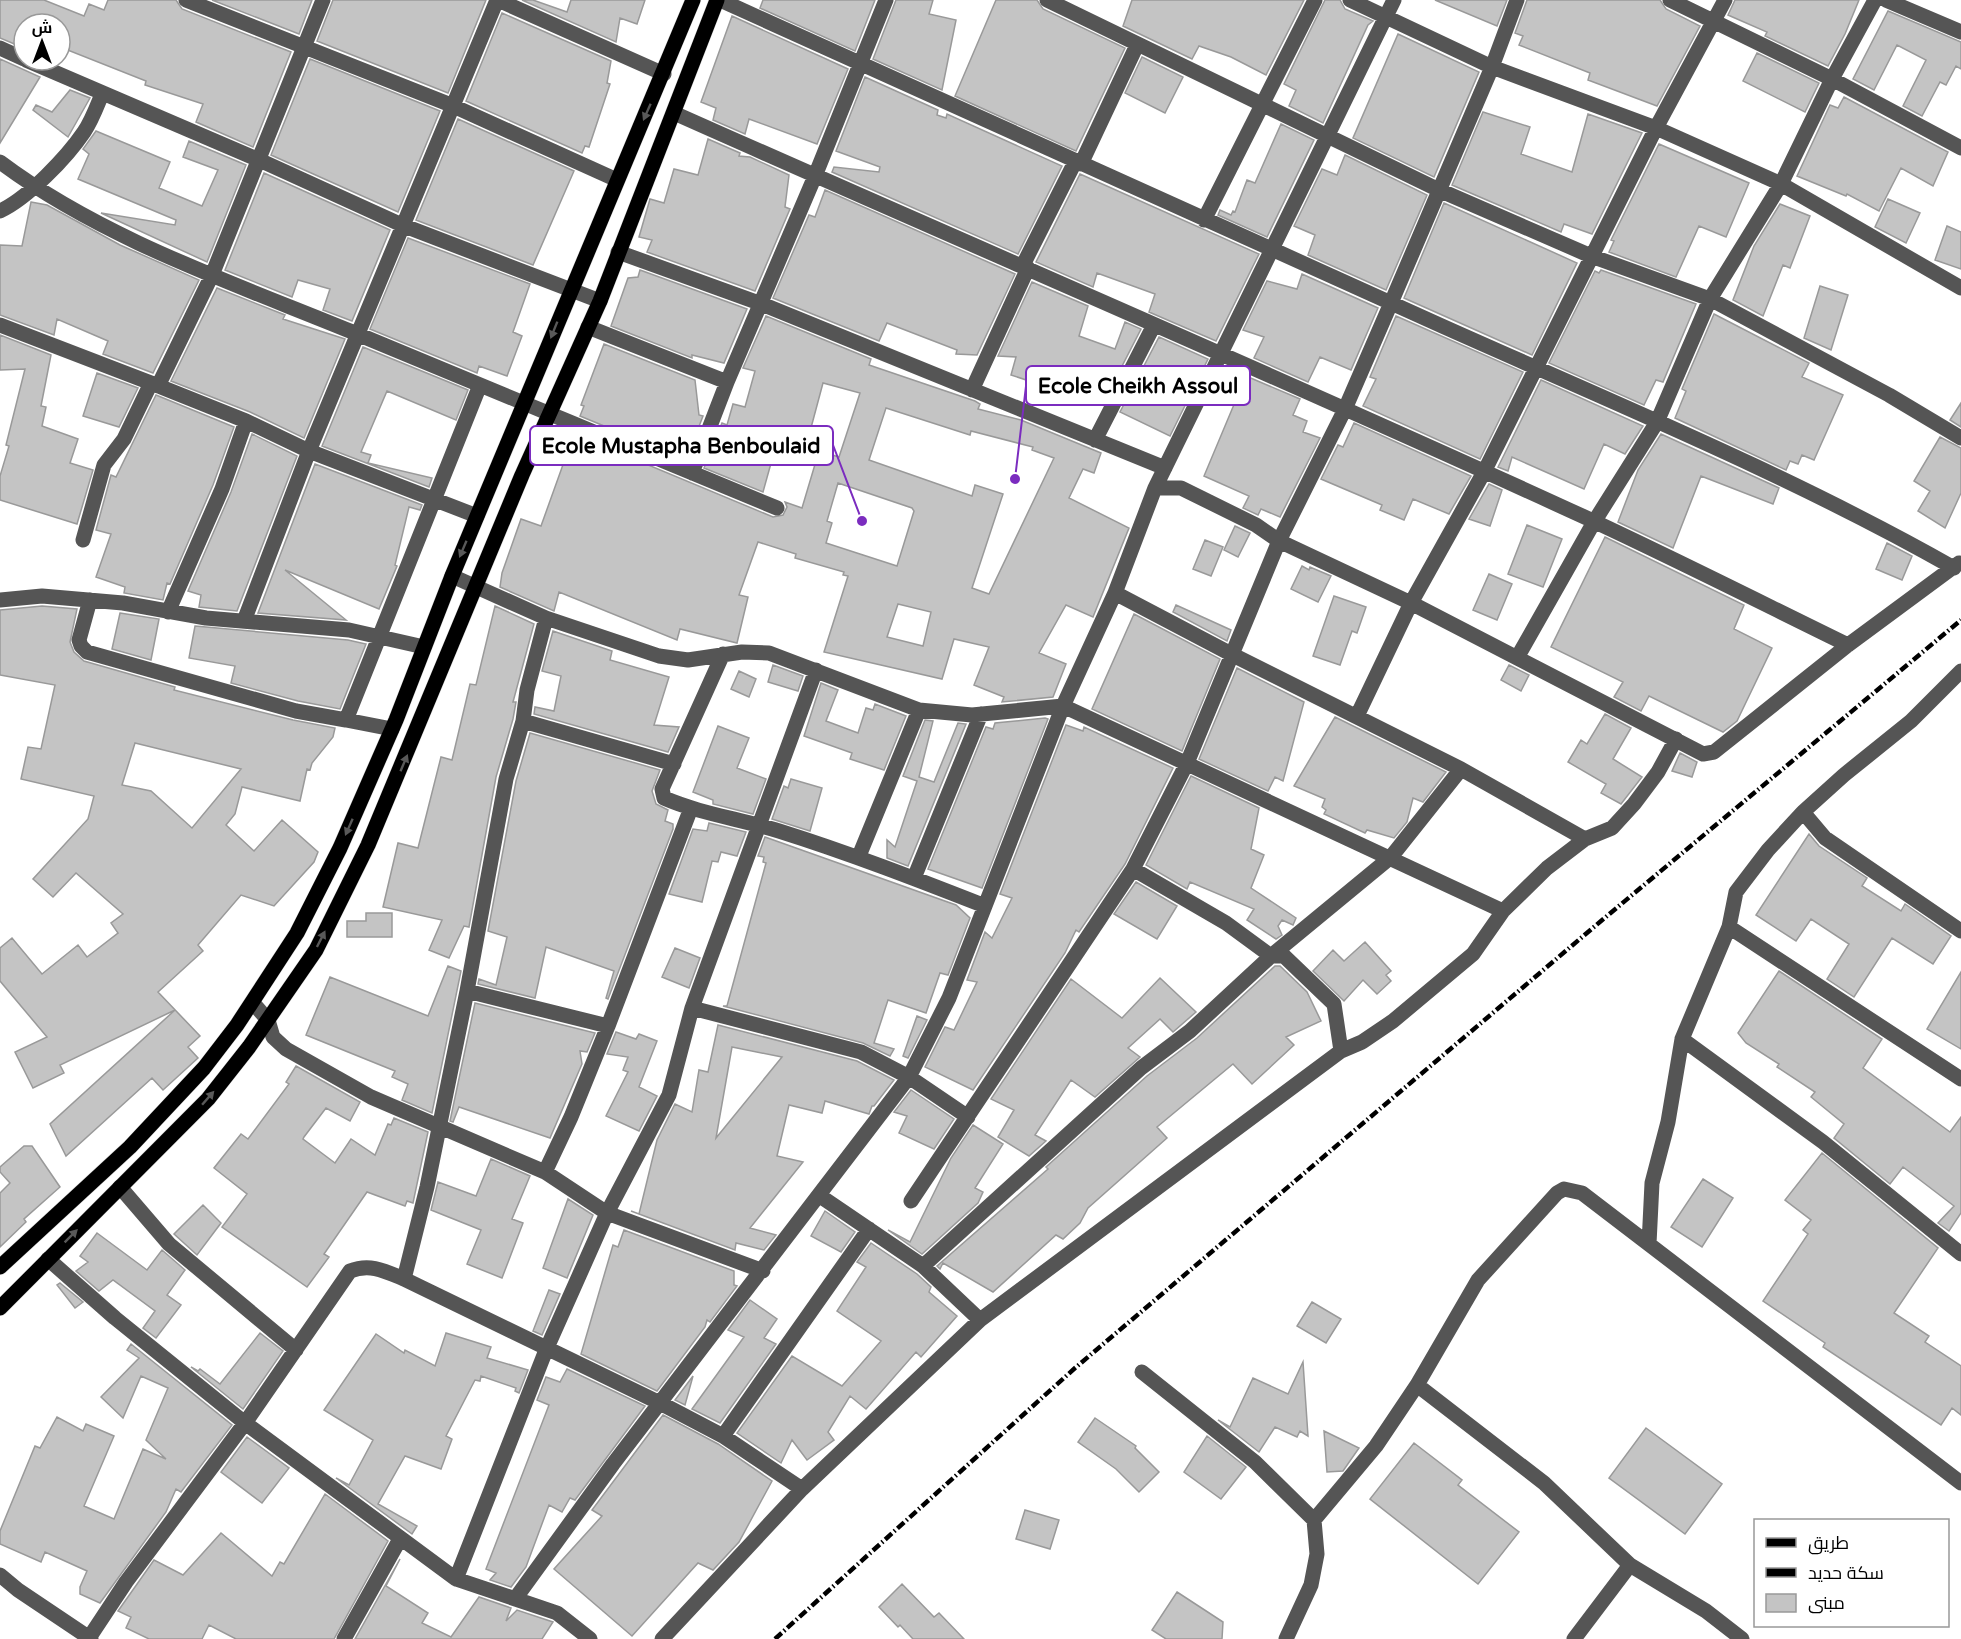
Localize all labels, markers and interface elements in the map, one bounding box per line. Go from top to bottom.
north arrow [12,12,72,72]
text: ش [32,18,52,38]
one-way arrow [643,104,652,121]
one-way arrow [549,322,559,340]
callout: Ecole Cheikh Assoul [1026,366,1250,405]
text: Ecole Cheikh Assoul [1038,374,1238,399]
callout: Ecole Mustapha Benboulaid [530,426,833,465]
text: Ecole Mustapha Benboulaid [542,434,820,459]
one-way arrow [458,540,467,558]
one-way arrow [399,753,409,771]
one-way arrow [345,818,354,835]
one-way arrow [316,931,326,948]
one-way arrow [201,1091,214,1106]
one-way arrow [63,1230,77,1244]
legend [1754,1519,1949,1627]
text: طريق [1808,1532,1849,1555]
text: سكة حديد [1808,1562,1884,1584]
text: مبنى [1808,1592,1845,1614]

